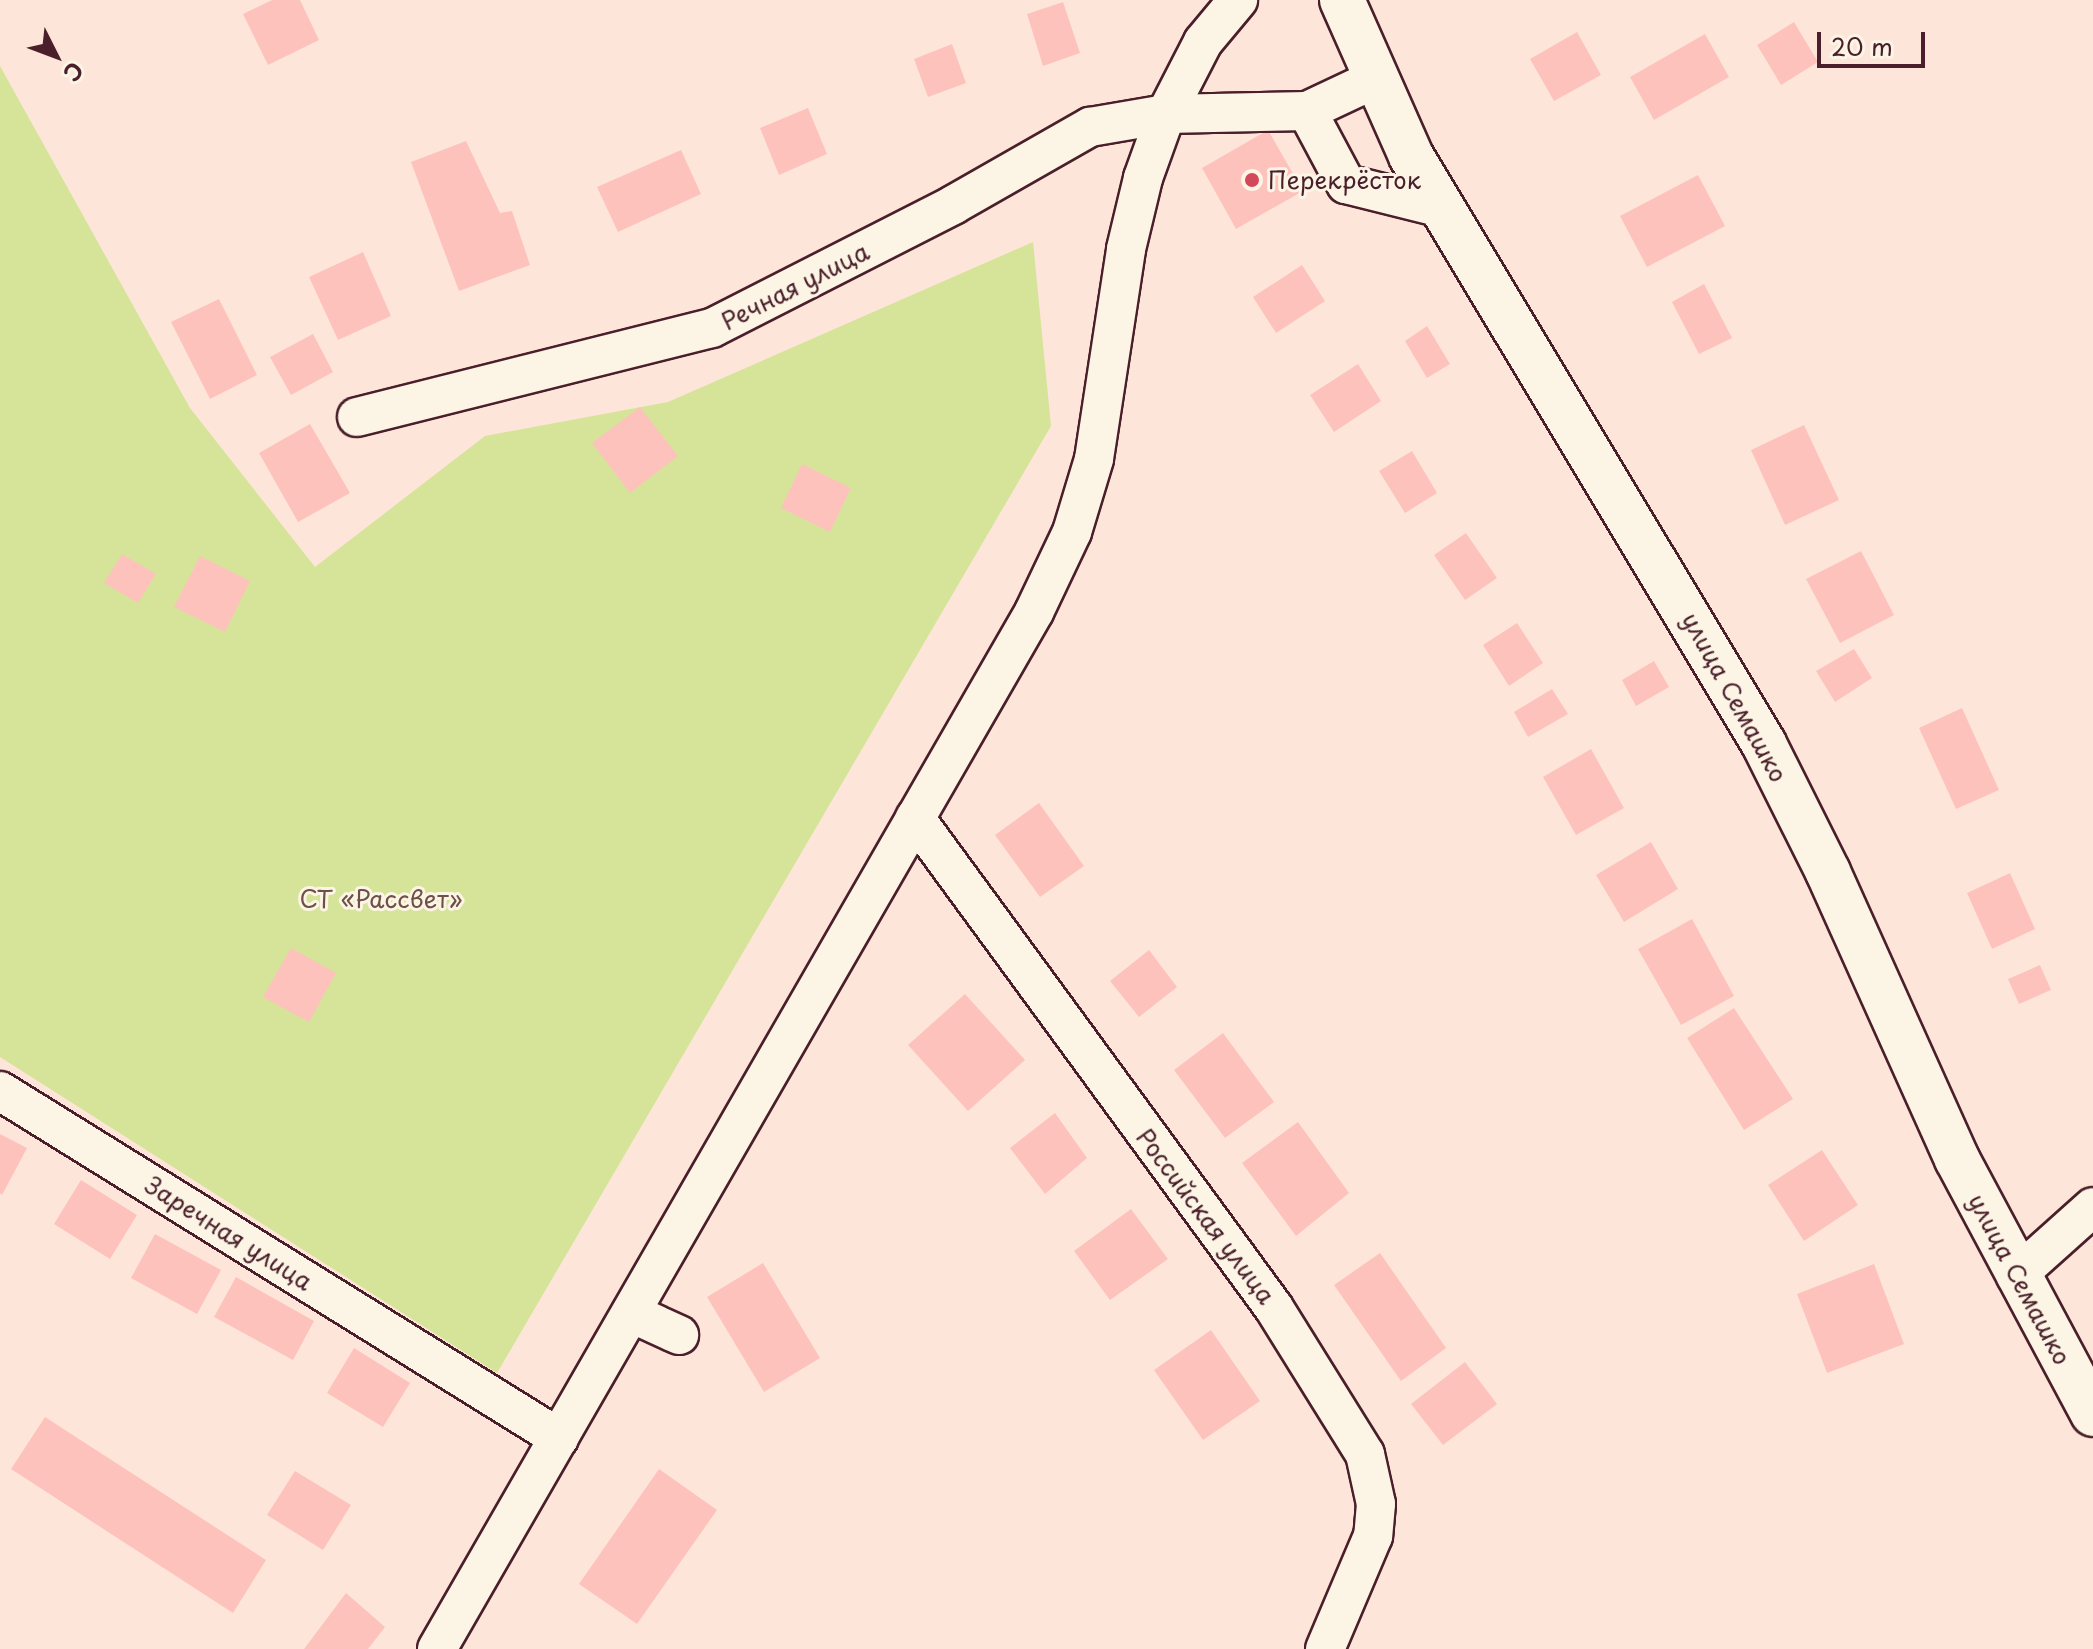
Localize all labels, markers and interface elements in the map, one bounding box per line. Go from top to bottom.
north arrow [16,16,96,96]
scale bar [1821,16,1929,66]
text: 20 m [1831,28,1893,64]
text: С [56,55,92,90]
place label: Перекрёсток [1268,166,1421,194]
marker: Перекрёсток [1243,171,1261,189]
street label: Речная улица [716,236,874,336]
street label: улица Семашко [1676,607,1794,787]
park label: СТ «Рассвет» [299,885,463,913]
street label: Российская улица [1130,1122,1282,1310]
street label: Заречная улица [140,1170,318,1296]
street label: улица Семашко [1963,1188,2077,1370]

